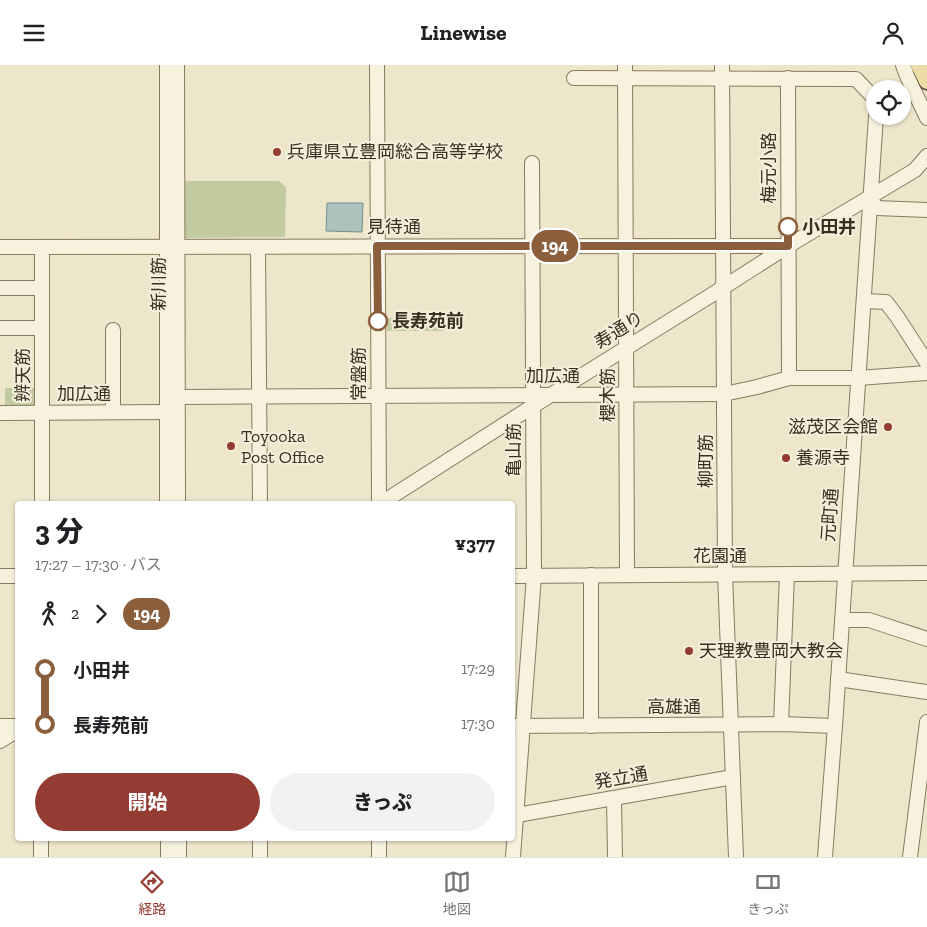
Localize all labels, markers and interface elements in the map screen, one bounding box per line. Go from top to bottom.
icon: menu [20,19,48,47]
text: Linewise [420,19,507,46]
icon: person [879,19,907,47]
map controls [866,80,911,125]
button: locate [866,80,911,125]
street label: 梅元小路 [758,132,780,204]
place label: 兵庫県立豊岡総合高等学校 [287,141,503,163]
marker: 兵庫県立豊岡総合高等学校 [271,146,283,158]
street label: 見待通 [367,216,421,238]
place label: 小田井 [802,216,856,238]
marker: 小田井 [778,217,798,237]
line badge: 194 [526,230,584,262]
text: 194 [541,235,569,257]
street label: 新川筋 [148,257,170,311]
street label: 寿通り [590,306,648,354]
place label: 長寿苑前 [392,310,464,332]
marker: 長寿苑前 [368,311,388,331]
street label: 常盤筋 [348,347,370,401]
street label: 辨天筋 [12,348,34,402]
street label: 加広通 [526,365,580,387]
street label: 櫻木筋 [597,368,619,422]
street label: 加広通 [57,383,111,405]
place label: 滋茂区会館 [788,416,878,438]
marker: 滋茂区会館 [882,421,894,433]
street label: 亀山筋 [503,423,525,477]
place label: Toyooka Post Office [241,425,324,468]
street label: 柳町筋 [695,434,717,488]
marker: Toyooka Post Office [225,440,237,452]
place label: 養源寺 [796,447,850,469]
marker: 養源寺 [780,452,792,464]
street label: 元町通 [817,487,843,543]
text: 3 分 [35,515,83,548]
text: ¥377 [455,532,495,555]
street label: 花園通 [693,545,747,567]
text: 17:27 – 17:30 · バス [35,555,162,574]
icon: walk [35,600,63,628]
icon: forward [87,600,115,628]
text: 194 [133,603,160,625]
text: 2 [71,604,79,623]
place label: 天理教豊岡大教会 [699,640,843,662]
marker: 天理教豊岡大教会 [683,645,695,657]
text: 小田井 [73,659,130,682]
text: 17:29 [461,659,495,678]
street label: 高雄通 [647,696,701,718]
text: 長寿苑前 [73,714,149,737]
text: 17:30 [461,714,495,733]
street label: 発立通 [593,762,649,794]
button: 開始 [35,773,260,831]
button: きっぷ [270,773,495,831]
tab: 経路 [138,868,166,918]
tab: 地図 [443,868,471,918]
tab: きっぷ [747,868,789,918]

